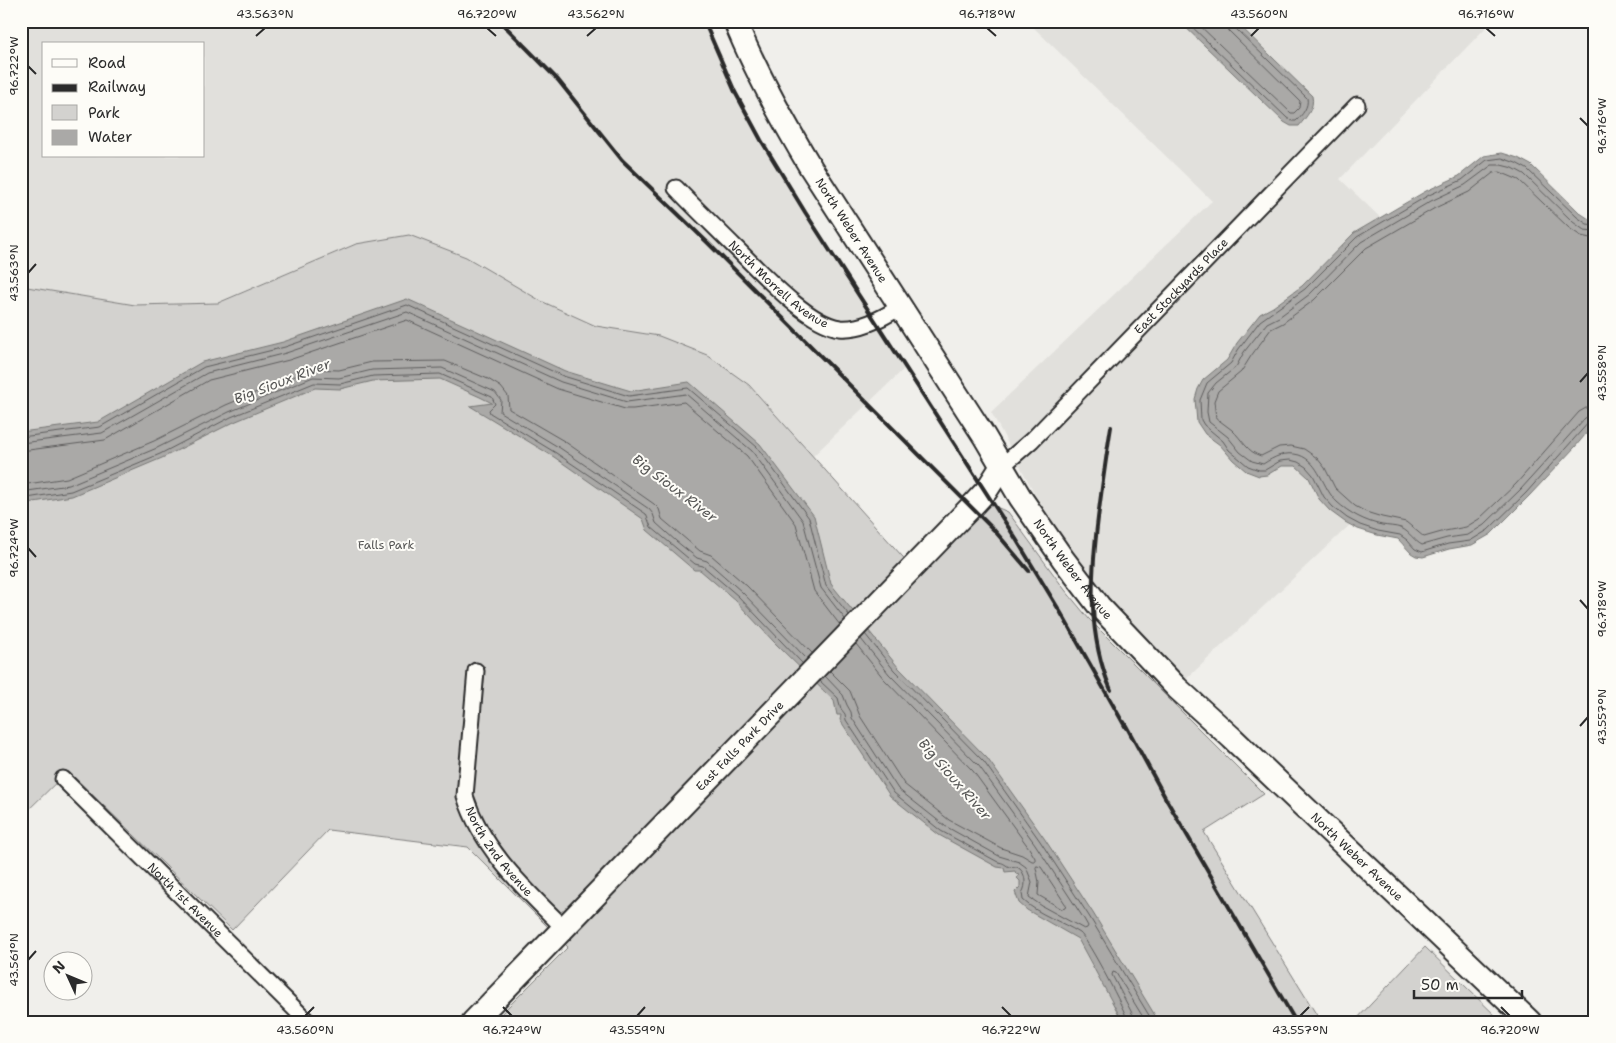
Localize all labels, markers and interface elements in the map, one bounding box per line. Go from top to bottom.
text: 43.563°N [236,6,294,22]
text: 96.720°W [457,6,517,22]
text: 43.562°N [567,6,625,22]
text: 96.718°W [959,6,1015,22]
text: 43.560°N [1230,6,1288,22]
text: 96.716°W [1458,6,1514,22]
text: 96.722°W [6,36,22,96]
legend [42,42,205,158]
text: Road [88,53,126,73]
text: Railway [88,77,146,97]
text: 96.716°W [1594,98,1610,154]
text: Park [88,103,120,123]
text: Water [88,127,132,147]
street label: North Weber Avenue [812,175,891,286]
street label: East Stockyards Place [1131,234,1232,338]
street label: North Morrell Avenue [725,237,831,332]
text: 43.563°N [6,244,22,302]
text: 43.558°N [1594,345,1610,401]
water label: Big Sioux River [231,354,333,408]
water label: Big Sioux River [629,450,721,526]
street label: North Weber Avenue [1030,516,1116,623]
text: 96.724°W [6,518,22,578]
park label: Falls Park [358,537,414,553]
text: 96.718°W [1594,581,1610,637]
text: 43.557°N [1594,689,1610,745]
street label: East Falls Park Drive [692,697,788,795]
water label: Big Sioux River [915,735,995,824]
street label: North 2nd Avenue [462,804,536,900]
street label: North Weber Avenue [1307,809,1406,905]
street label: North 1st Avenue [144,859,226,941]
text: 43.561°N [6,933,22,987]
north arrow [42,950,92,1000]
text: N [48,957,69,977]
scale bar [1414,968,1521,1000]
text: 50 m [1421,975,1459,995]
text: 43.560°N [276,1022,334,1038]
text: 96.724°W [482,1022,542,1038]
text: 43.559°N [609,1022,665,1038]
text: 96.722°W [981,1022,1041,1038]
text: 43.557°N [1272,1022,1328,1038]
text: 96.720°W [1480,1022,1540,1038]

